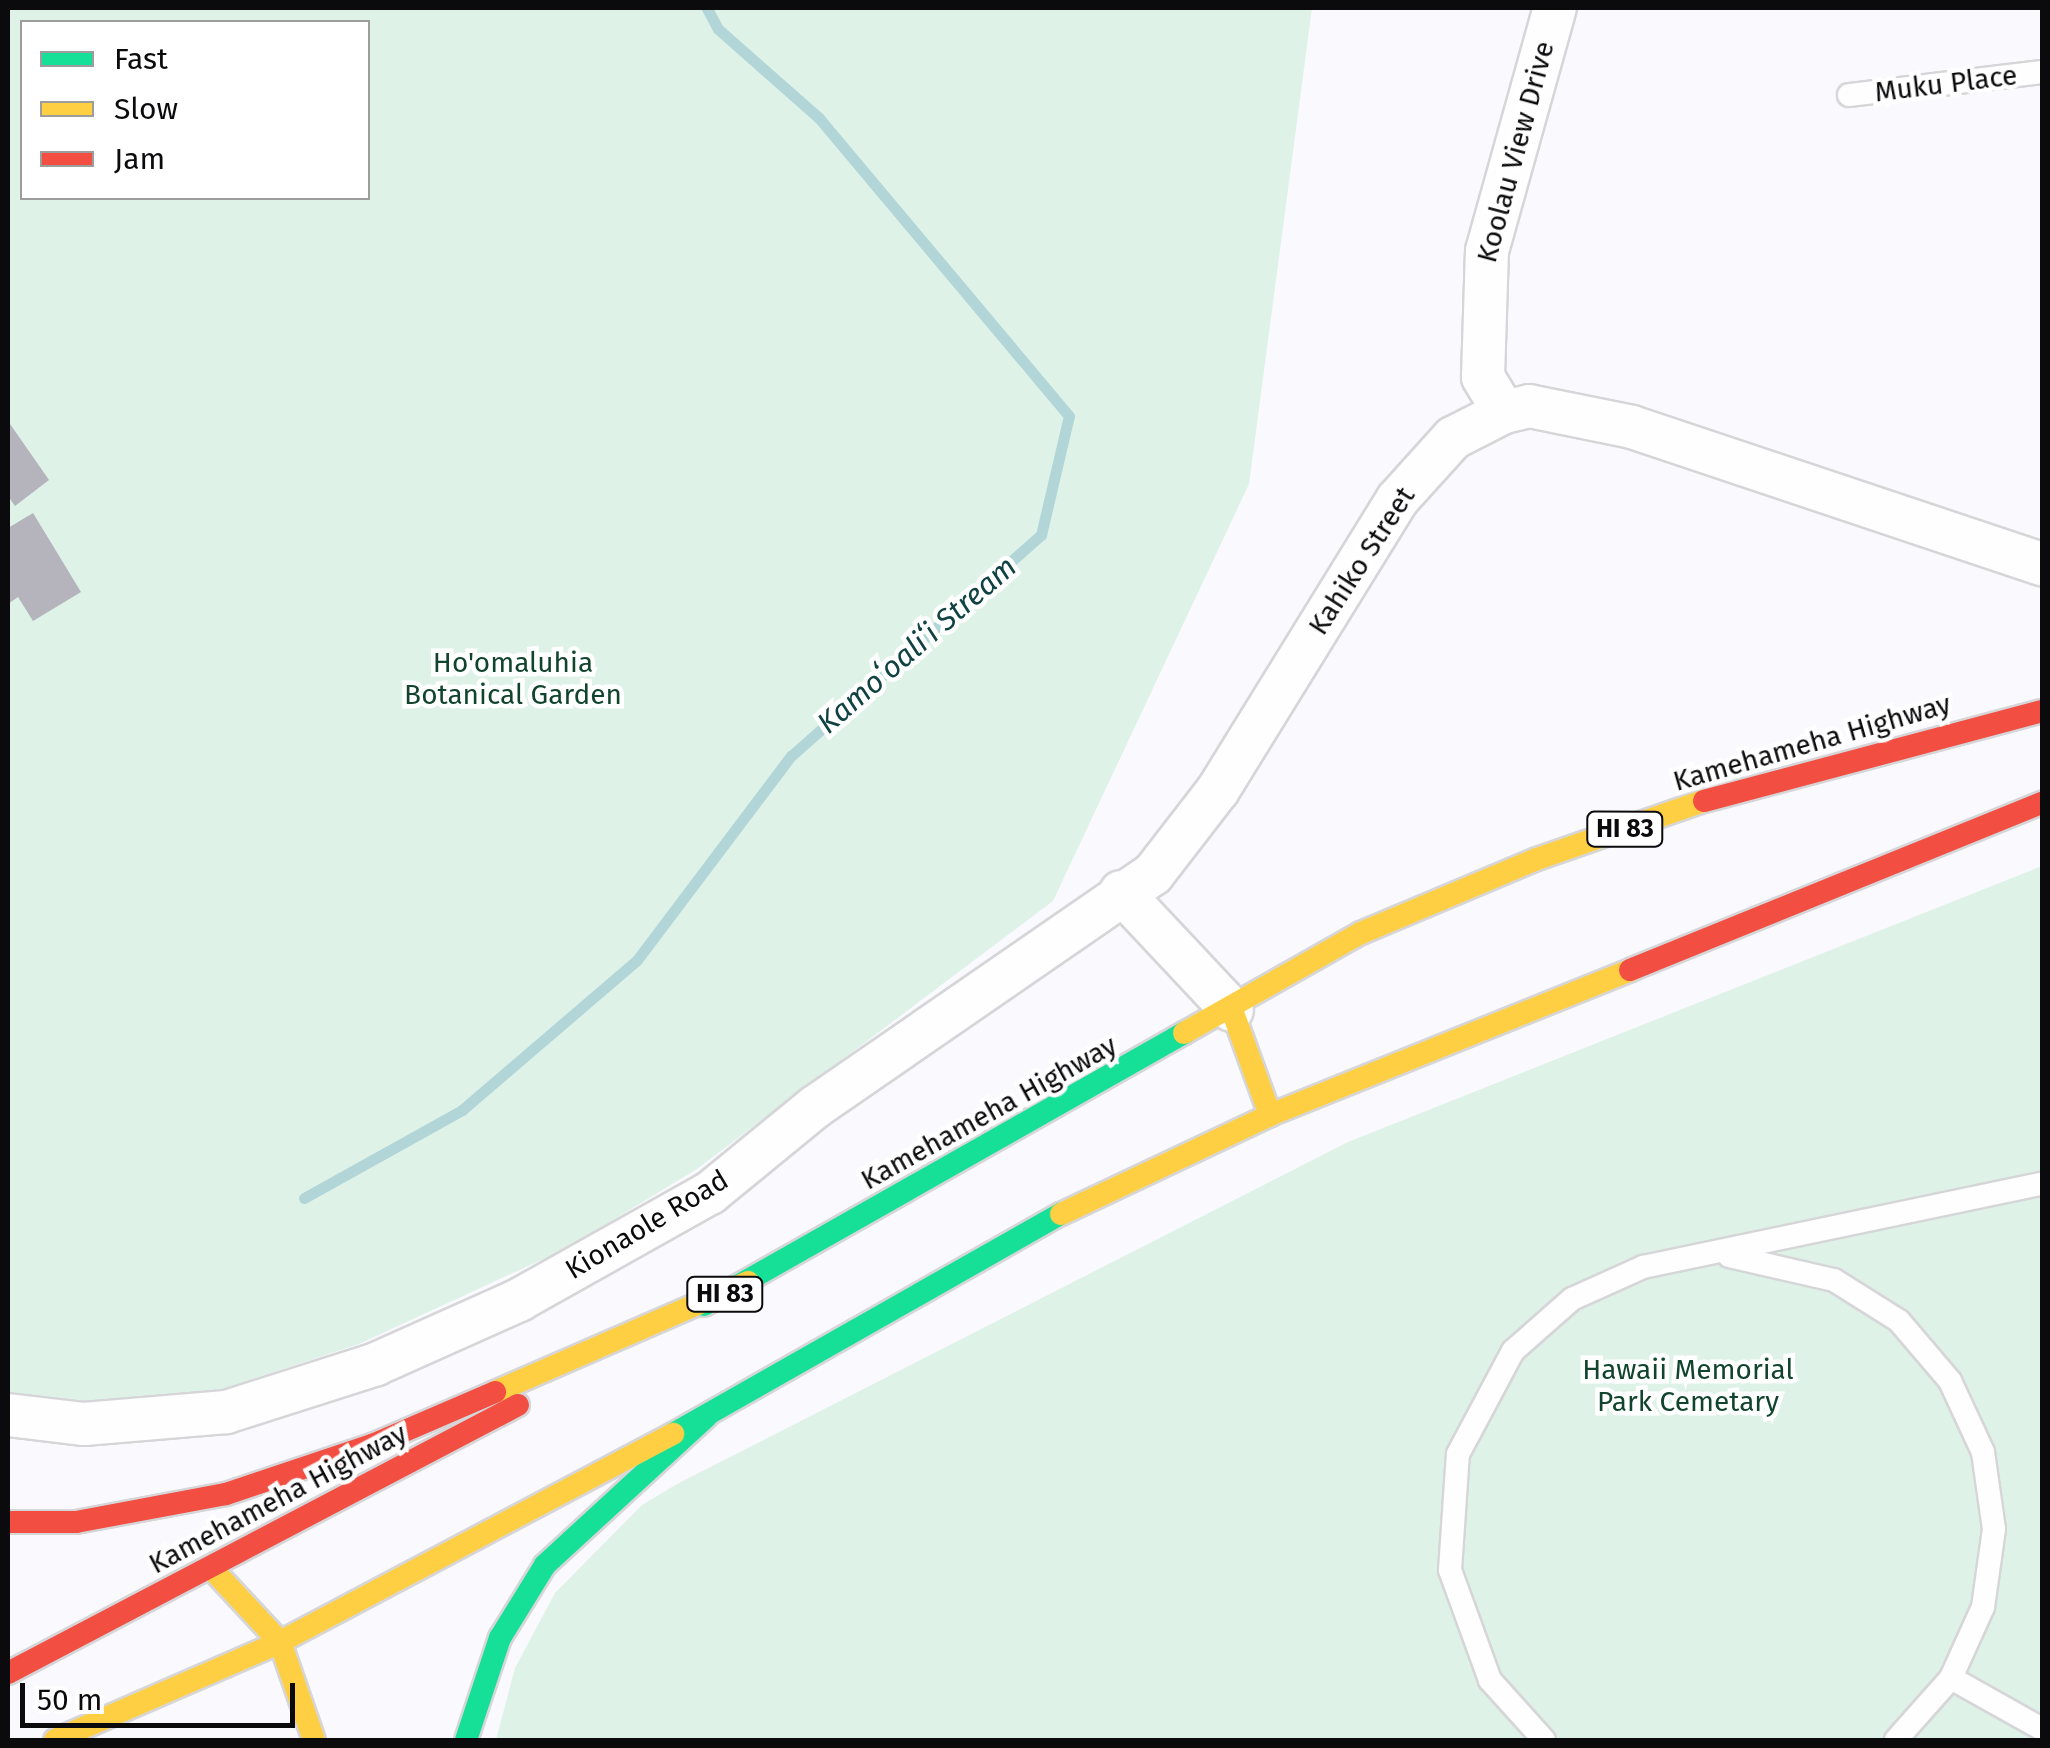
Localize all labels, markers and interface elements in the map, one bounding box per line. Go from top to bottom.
legend [20,20,370,200]
street label: Koolau View Drive [1470,38,1562,266]
text: Fast [114,41,168,77]
street label: Muku Place [1873,59,2019,109]
text: Slow [114,91,178,127]
text: Jam [114,141,165,177]
street label: Kahiko Street [1302,481,1422,641]
water label: Kamoʻoaliʻi Stream [810,549,1024,741]
park label: Ho'omaluhia Botanical Garden [404,646,622,712]
street label: Kamehameha Highway [1669,687,1955,799]
road number: HI 83 [1585,809,1665,849]
street label: Kamehameha Highway [855,1029,1123,1197]
street label: Kionaole Road [559,1163,735,1287]
road number: HI 83 [685,1274,765,1314]
park label: Hawaii Memorial Park Cemetary [1582,1353,1794,1419]
street label: Kamehameha Highway [143,1417,413,1581]
scale bar [25,1663,300,1725]
text: 50 m [37,1682,102,1718]

